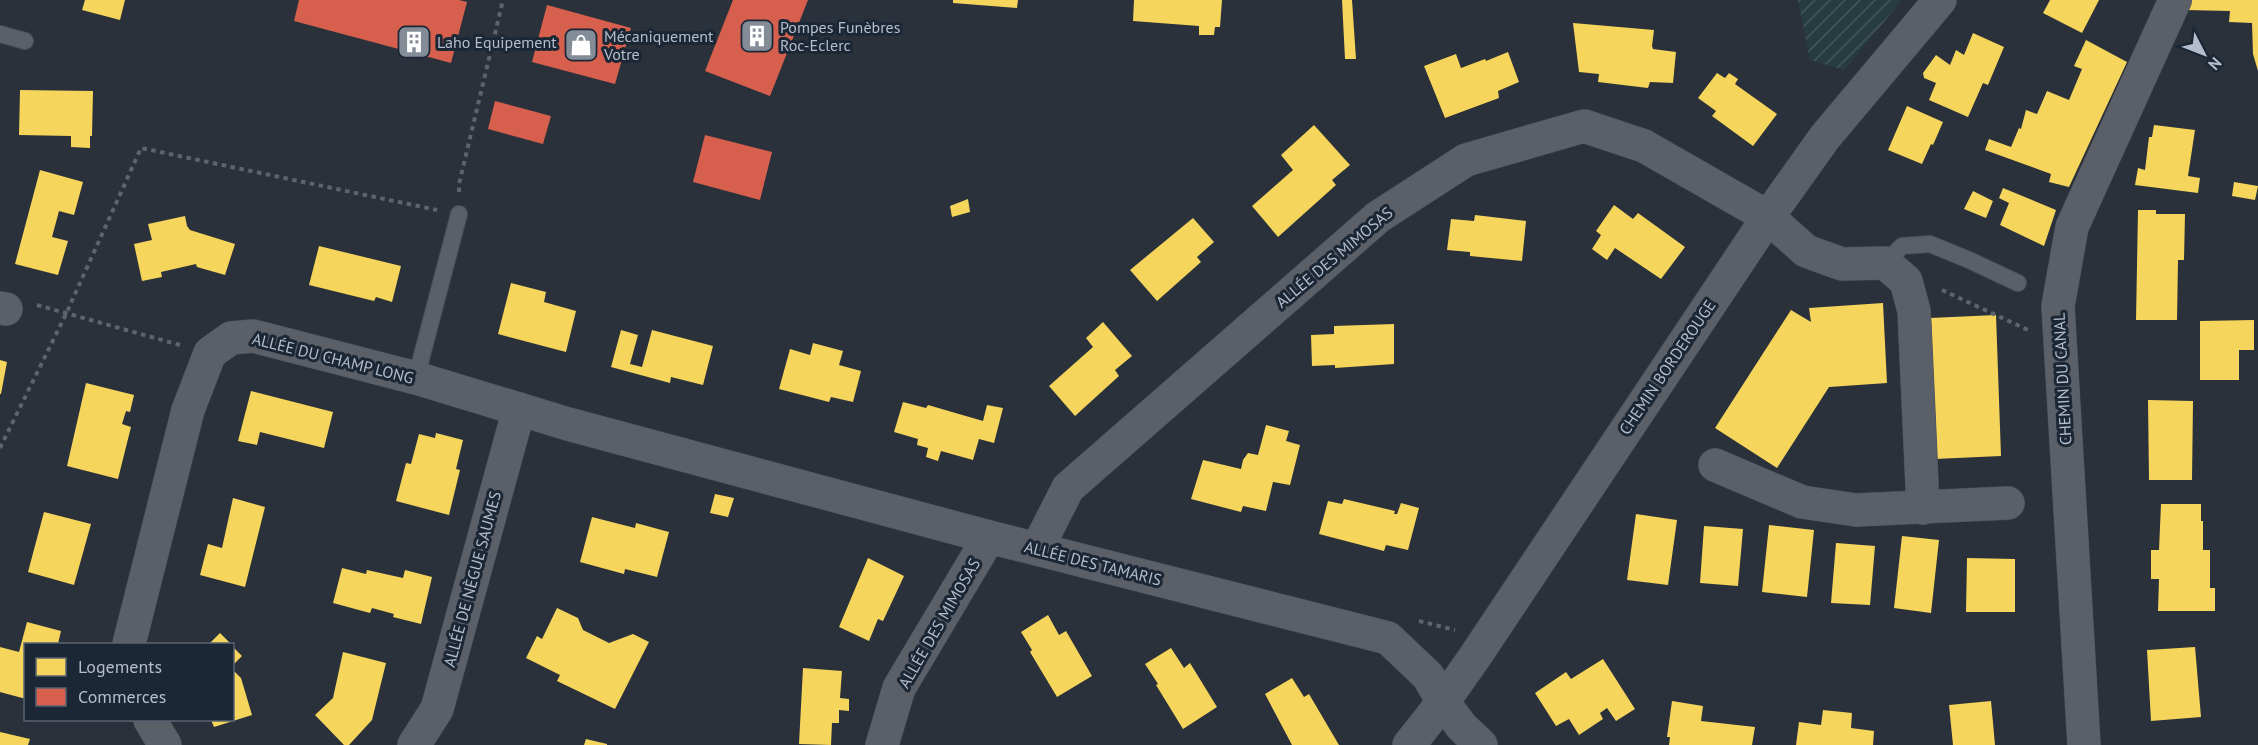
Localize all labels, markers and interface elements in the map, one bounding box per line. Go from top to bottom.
place label: Pompes Funèbres Roc-Eclerc [780,17,901,55]
building icon: Pompes Funèbres Roc-Eclerc [739,18,775,54]
building icon: Laho Equipement [396,24,432,60]
north arrow [2174,24,2234,84]
place label: Mécaniquement Votre [603,26,714,64]
shop icon: Mécaniquement Votre [563,27,599,63]
place label: Laho Equipement [437,32,557,52]
text: N [2204,53,2226,75]
street label: ALLÉE DES MIMOSAS [1271,202,1397,312]
street label: CHEMIN BORDEROUGE [1614,296,1720,438]
street label: CHEMIN DU CANAL [2049,312,2075,446]
street label: ALLÉE DU CHAMP LONG [250,328,416,388]
street label: ALLÉE DE NÈGUE SAUMES [439,489,505,669]
street label: ALLÉE DES TAMARIS [1022,536,1164,590]
street label: ALLÉE DES MIMOSAS [894,555,984,691]
legend [24,643,234,721]
text: Logements [78,655,162,678]
text: Commerces [78,685,166,708]

